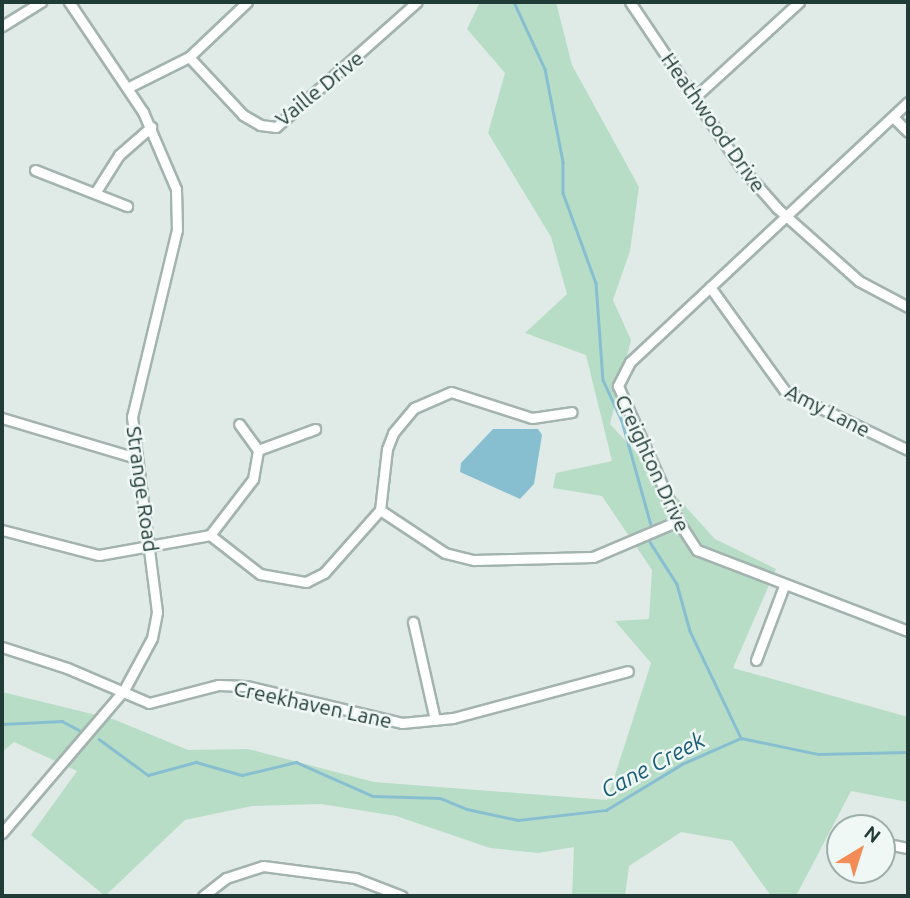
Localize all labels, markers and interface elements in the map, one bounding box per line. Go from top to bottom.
street label: Vaille Drive [270,45,368,131]
street label: Heathwood Drive [656,47,772,197]
street label: Amy Lane [781,378,875,442]
street label: Creighton Drive [610,390,696,536]
street label: Strange Road [122,424,164,554]
street label: Creekhaven Lane [232,675,394,733]
water label: Cane Creek [596,726,710,804]
north arrow [826,814,896,884]
text: N [860,821,885,847]

